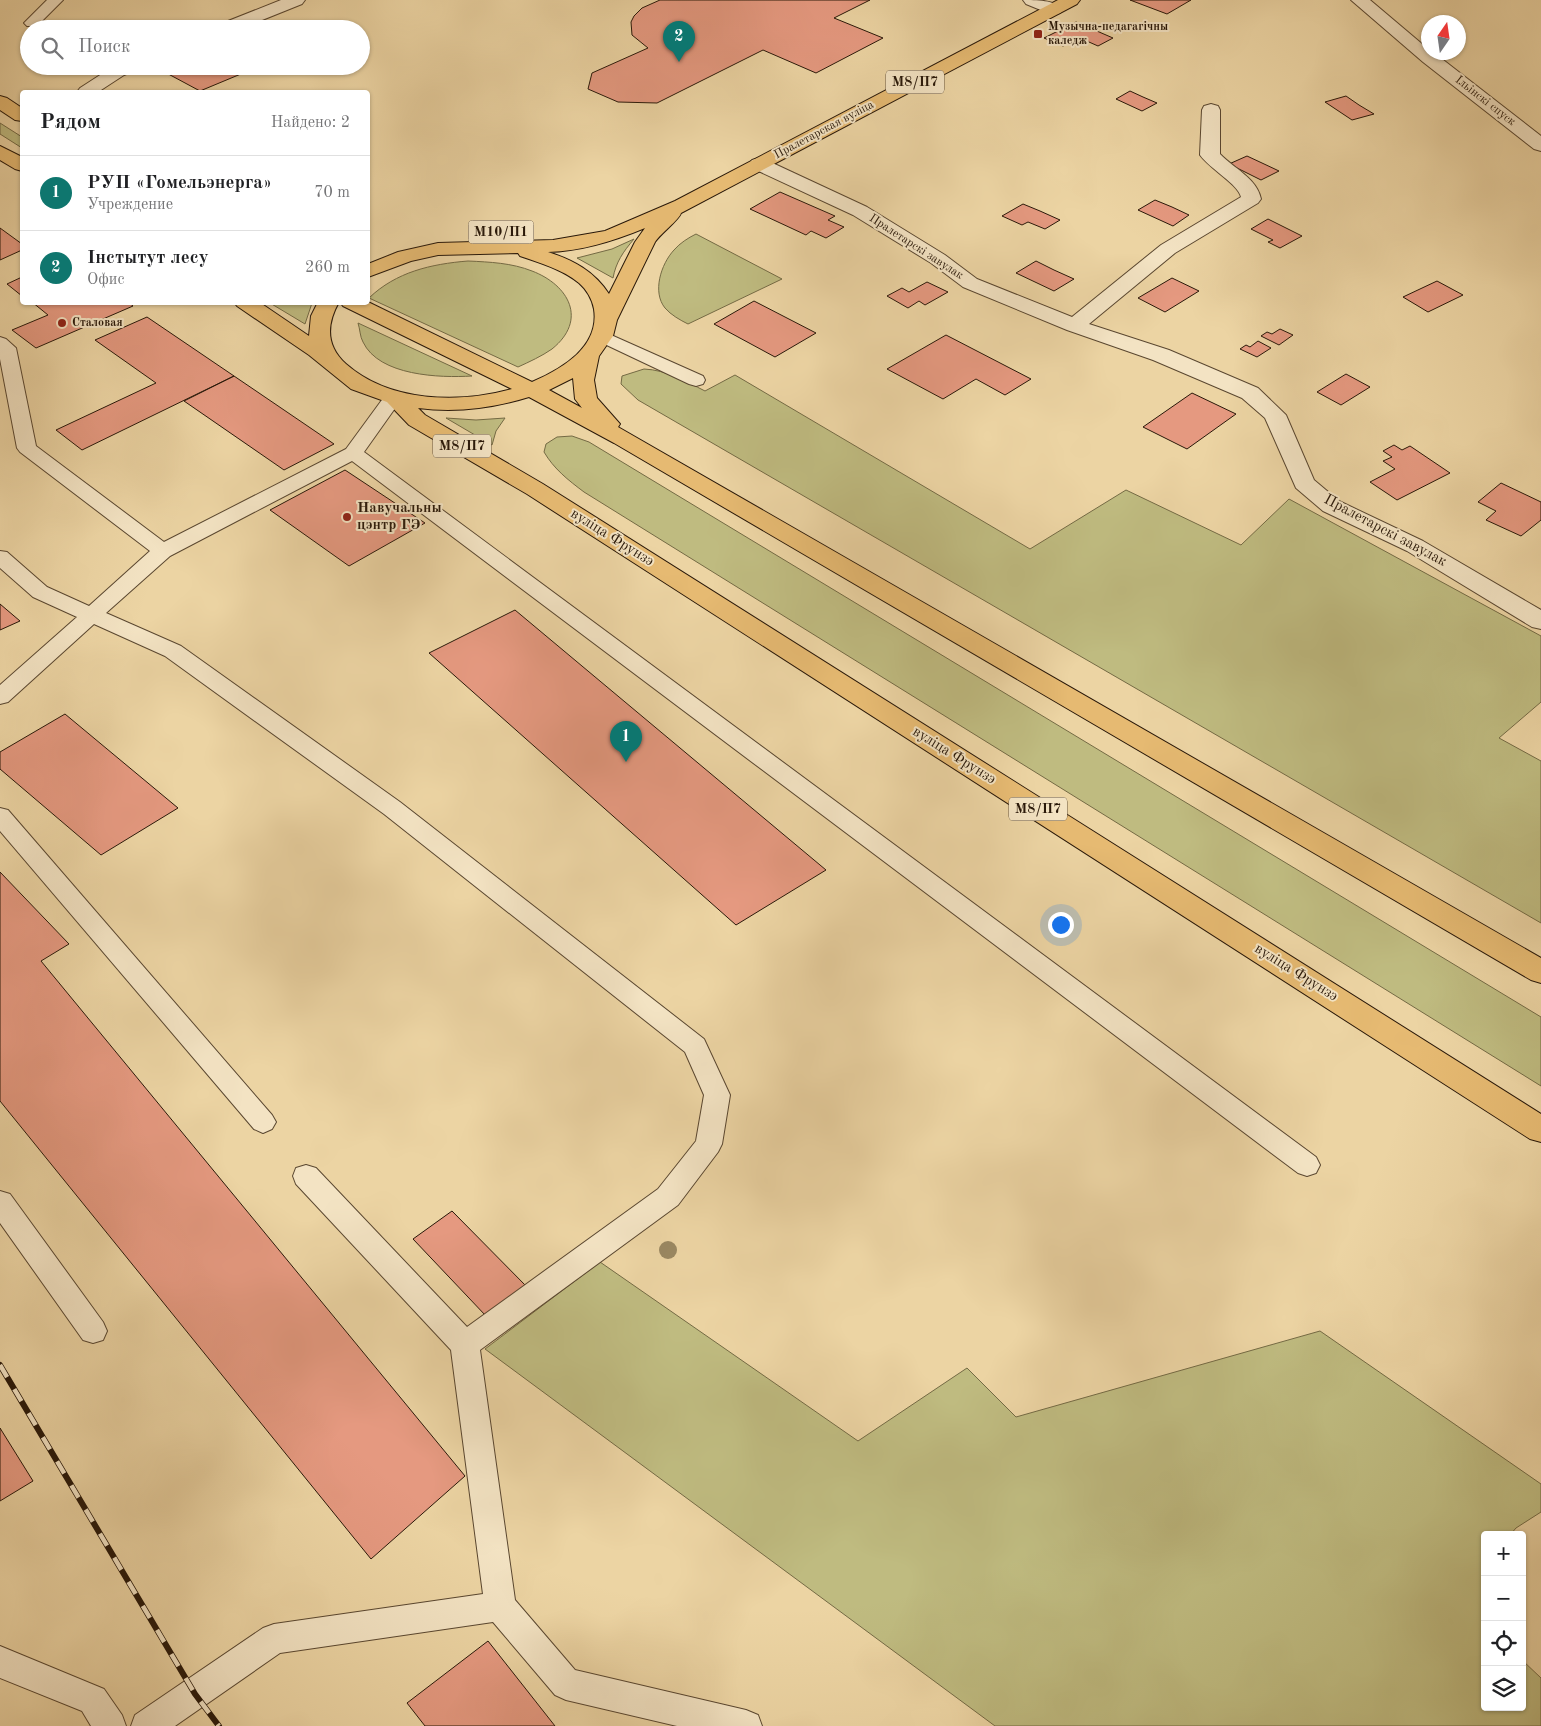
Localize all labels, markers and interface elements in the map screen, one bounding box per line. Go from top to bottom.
north arrow [1421,15,1466,60]
search box [20,20,370,75]
pin: 2 [663,21,695,62]
place label: Музычна-педагагічны каледж [1048,21,1168,47]
marker: Музычна-педагагічны каледж [1032,28,1044,40]
icon: search [38,34,66,62]
text: Поиск [78,38,130,57]
road number: М8/П7 [886,70,944,94]
street label: Ільінскі спуск [1453,73,1518,128]
street label: Пралетарская вуліца [772,98,876,161]
text: Рядом [40,112,101,133]
text: Найдено: 2 [271,115,350,131]
text: РУП «Гомельэнерга» [87,174,272,193]
text: 1 [51,185,61,201]
text: 70 m [314,185,350,201]
text: Учреждение [87,197,173,213]
street label: Пралетарскі завулак [867,211,966,282]
road number: М10/П1 [468,220,534,243]
text: Інстытут лесу [87,249,209,268]
text: 2 [51,260,61,276]
text: 260 m [305,260,350,276]
text: Офис [87,272,124,288]
marker: Сталовая [56,317,68,329]
place label: Сталовая [72,317,123,329]
road number: М8/П7 [433,434,491,458]
street label: Пралетарскі завулак [1321,492,1449,570]
place label: Навучальны цэнтр ГЭ [357,501,442,533]
street label: вуліца Фрунзэ [568,506,656,570]
marker: Навучальны цэнтр ГЭ [341,511,353,523]
pin: 1 [610,721,642,762]
street label: вуліца Фрунзэ [910,724,998,788]
road number: М8/П7 [1009,798,1067,821]
your location [1048,912,1074,938]
street label: вуліца Фрунзэ [1252,941,1340,1005]
map controls [1481,1531,1526,1711]
button: + [1481,1531,1526,1576]
button: − [1481,1576,1526,1621]
button: locate [1481,1621,1526,1666]
button: layers [1481,1666,1526,1711]

